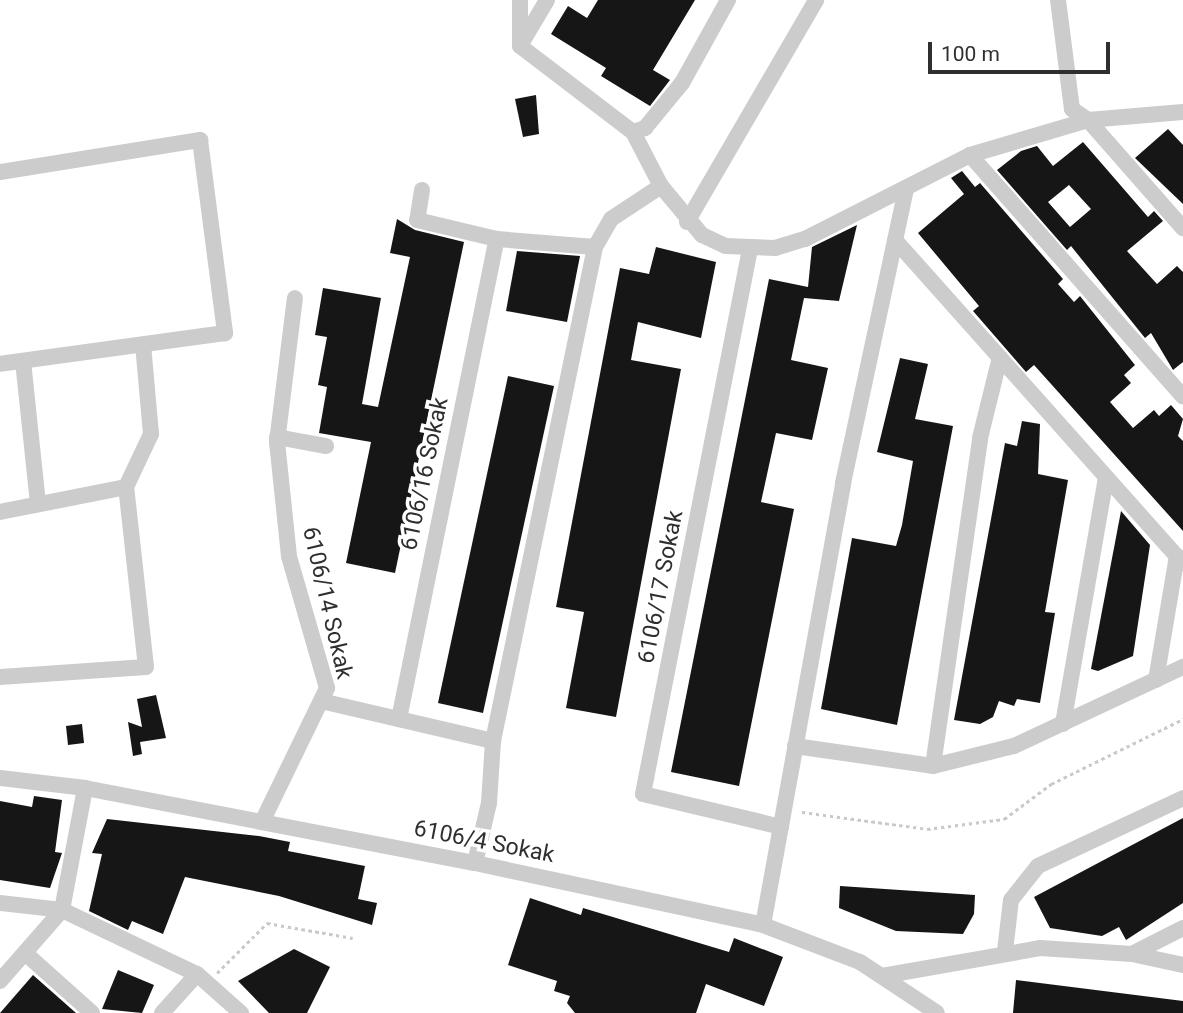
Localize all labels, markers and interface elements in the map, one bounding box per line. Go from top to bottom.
scale bar [931,28,1113,72]
text: 100 m [941,42,1000,66]
street label: 6106/16 Sokak [395,395,455,553]
street label: 6106/17 Sokak [633,508,689,666]
street label: 6106/14 Sokak [296,524,358,682]
street label: 6106/4 Sokak [411,815,557,869]

